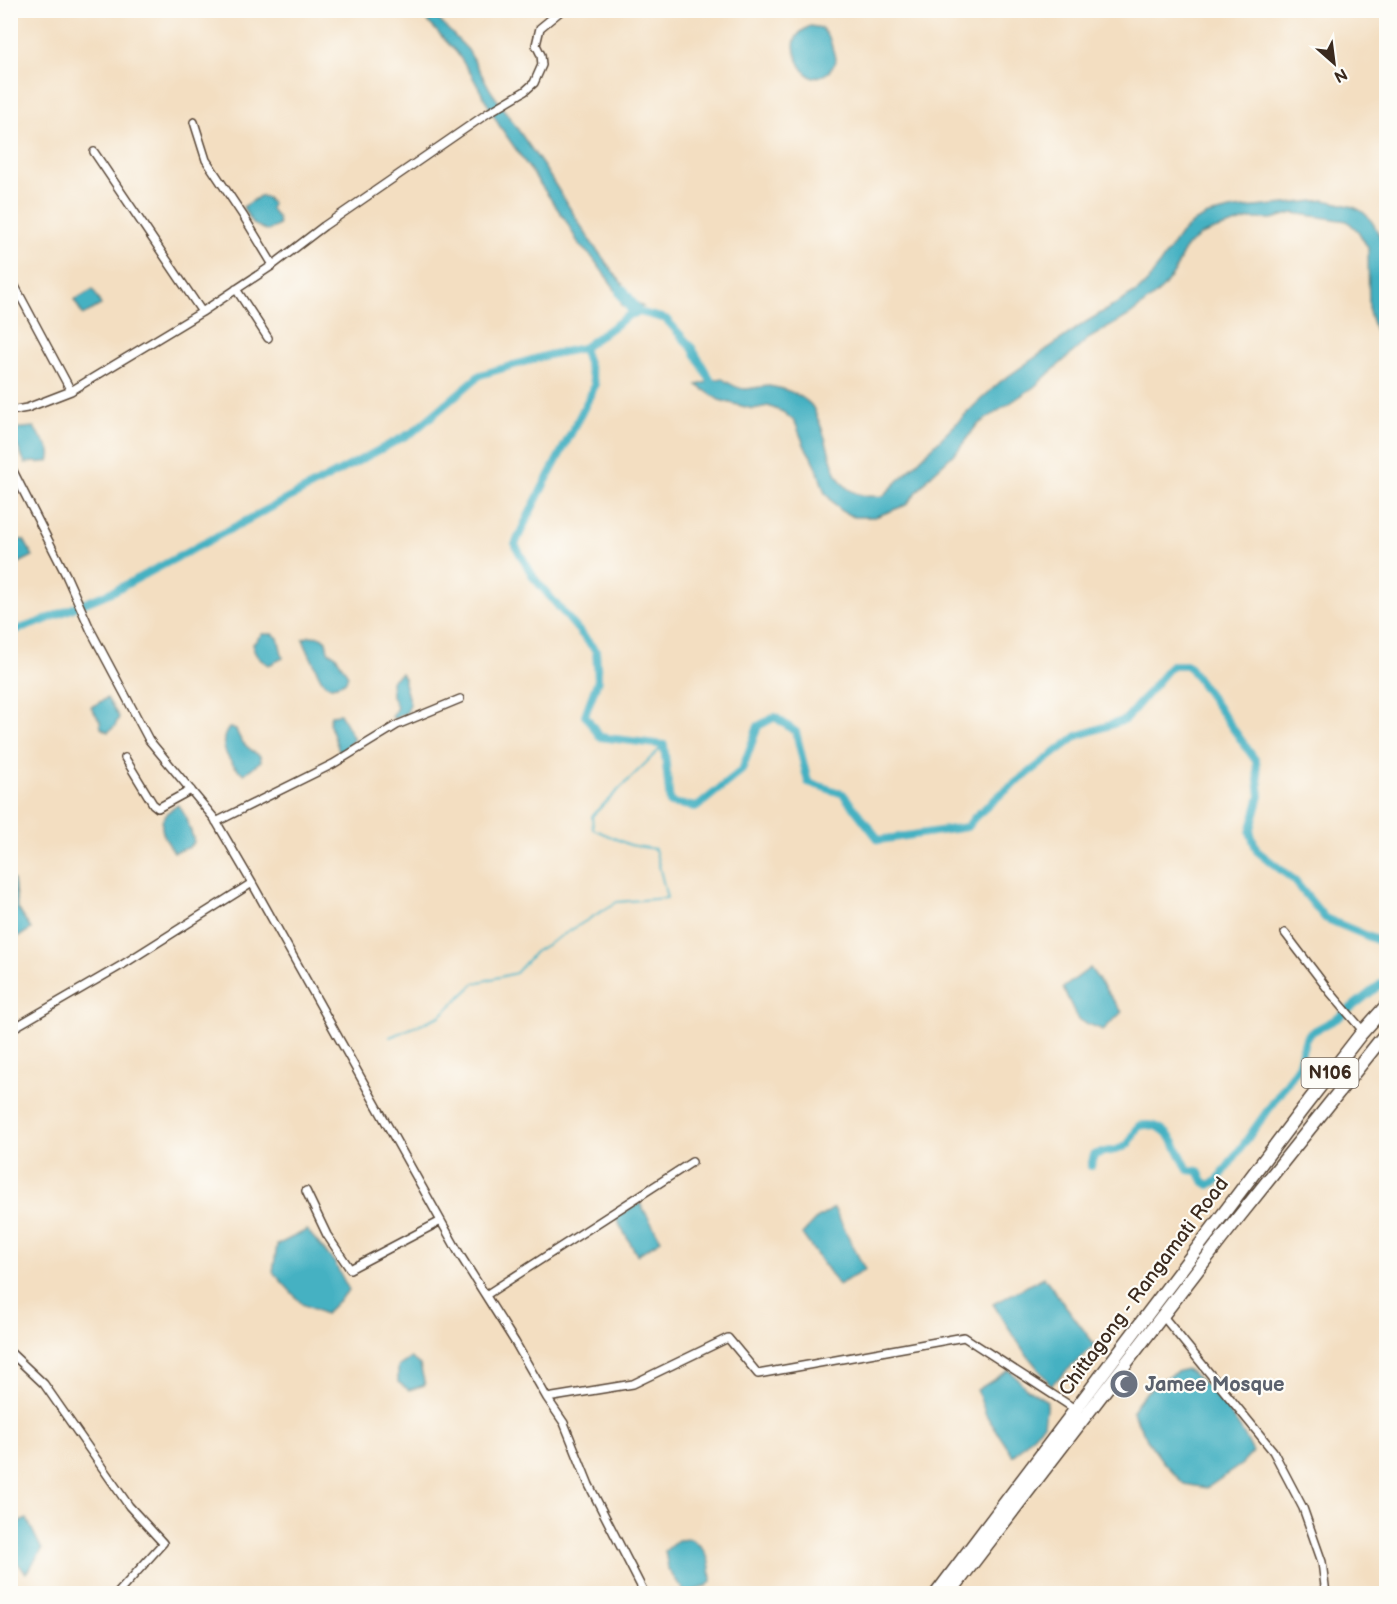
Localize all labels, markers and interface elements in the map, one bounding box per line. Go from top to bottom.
north arrow [1304,33,1364,93]
text: N [1331,64,1350,86]
road number: N106 [1302,1058,1358,1088]
street label: Chittagong - Rangamati Road [1054,1173,1234,1401]
mosque icon: Jamee Mosque [1108,1368,1140,1400]
place label: Jamee Mosque [1145,1373,1285,1397]

